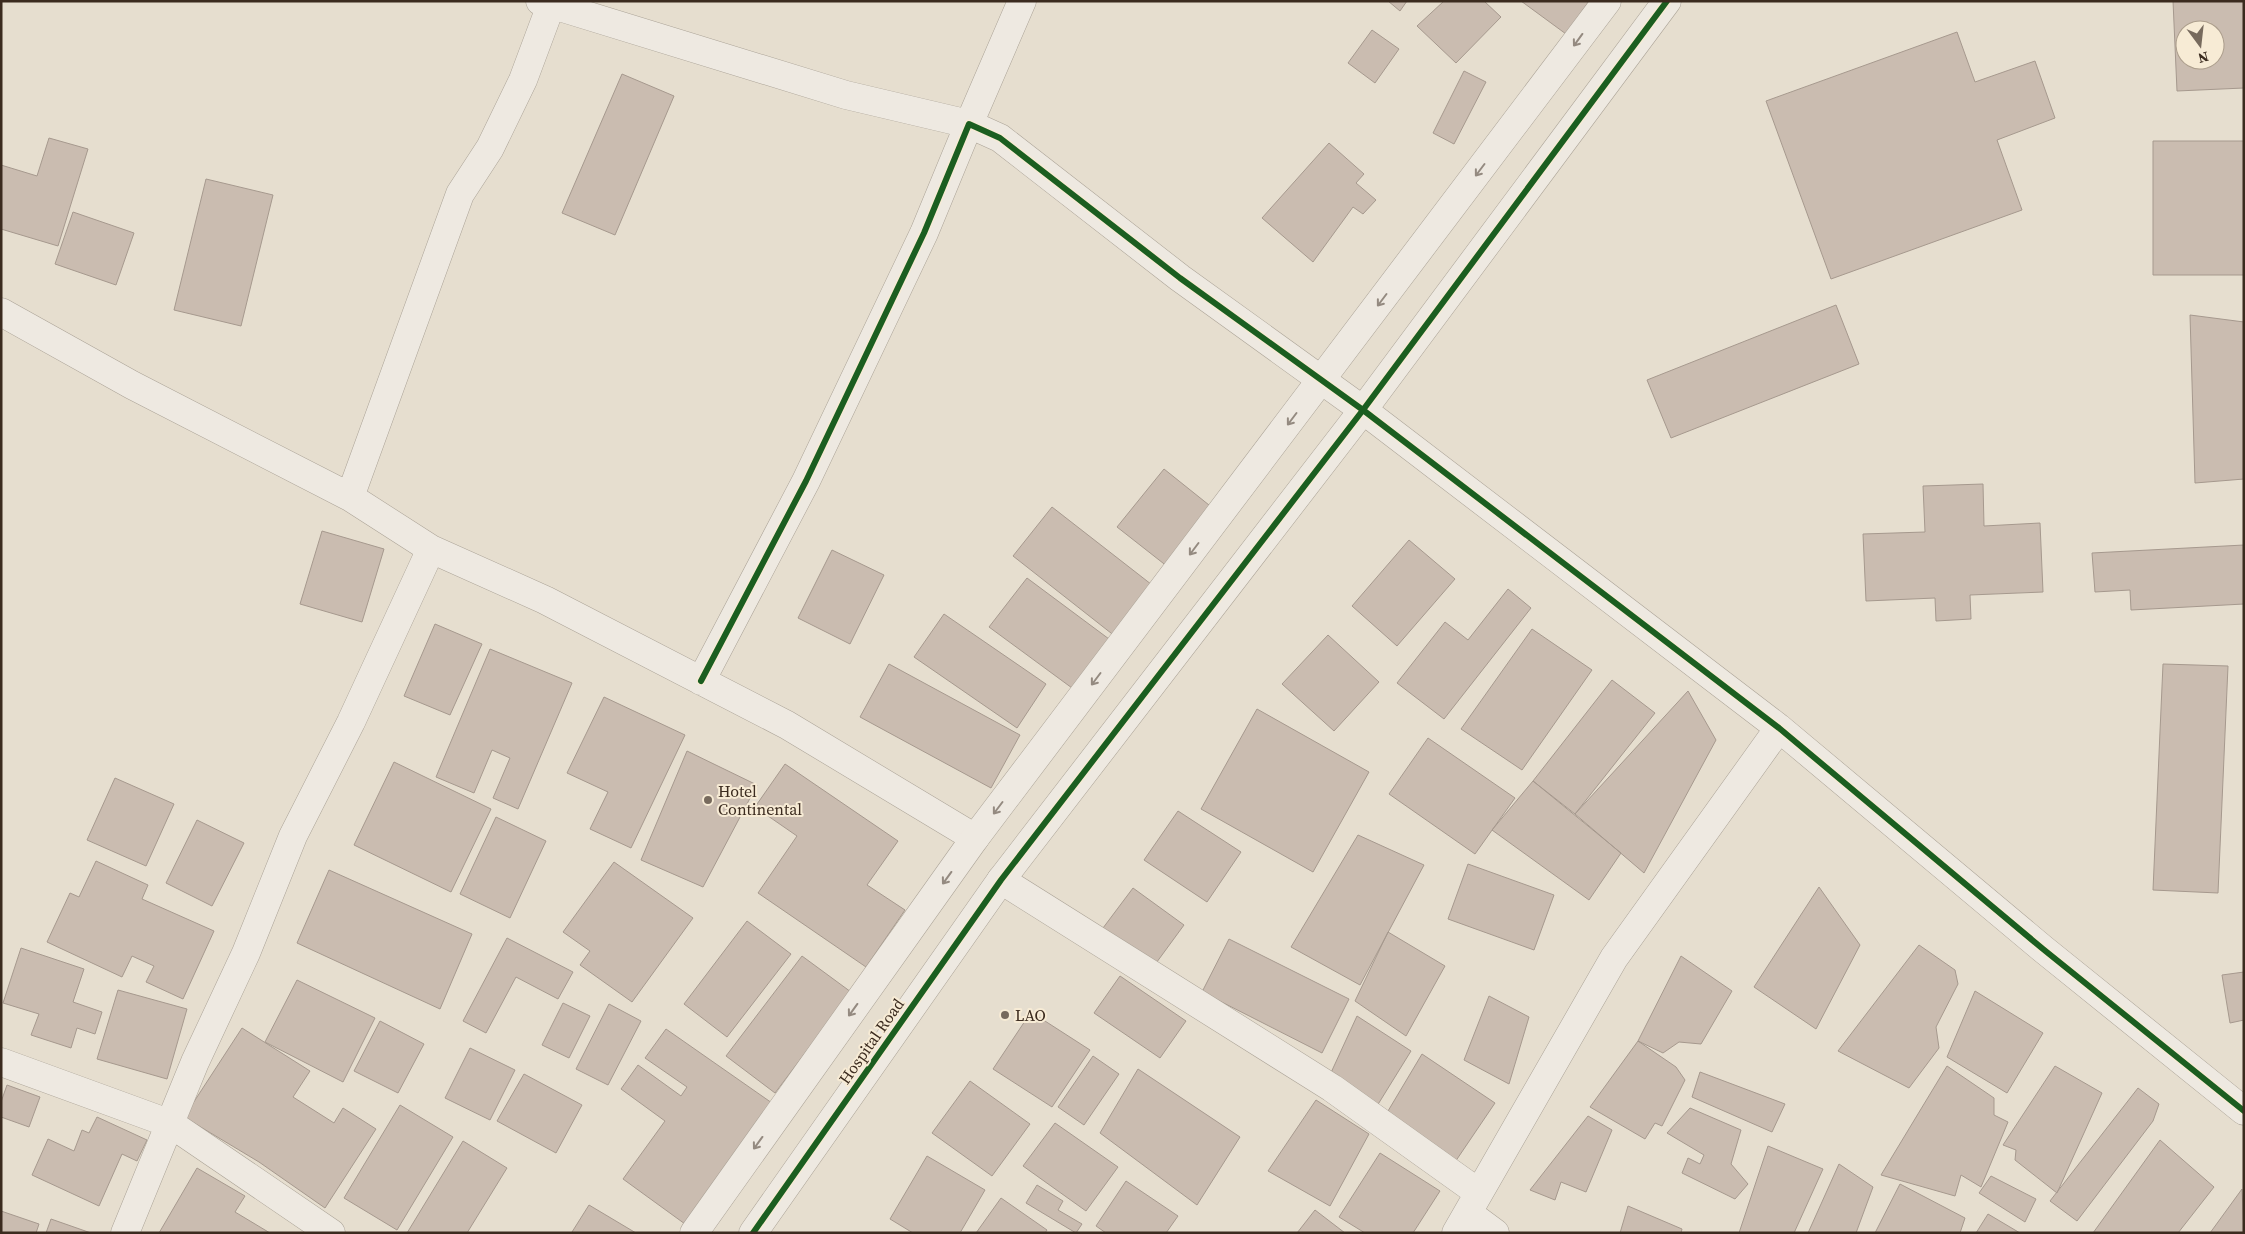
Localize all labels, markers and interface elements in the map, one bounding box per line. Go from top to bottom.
north arrow [2175,20,2225,70]
one-way arrow [1572,33,1583,47]
text: N [2196,47,2211,69]
one-way arrow [1475,163,1485,177]
one-way arrow [1377,293,1387,307]
one-way arrow [1287,412,1297,426]
one-way arrow [1189,542,1199,556]
one-way arrow [1091,672,1101,686]
place label: Hotel Continental [718,780,802,820]
marker: Hotel Continental [702,794,714,806]
one-way arrow [993,801,1003,815]
one-way arrow [942,871,952,885]
street label: Hospital Road [833,994,909,1088]
one-way arrow [848,1003,858,1017]
place label: LAO [1015,1004,1046,1026]
marker: LAO [999,1009,1011,1021]
one-way arrow [753,1135,763,1149]

